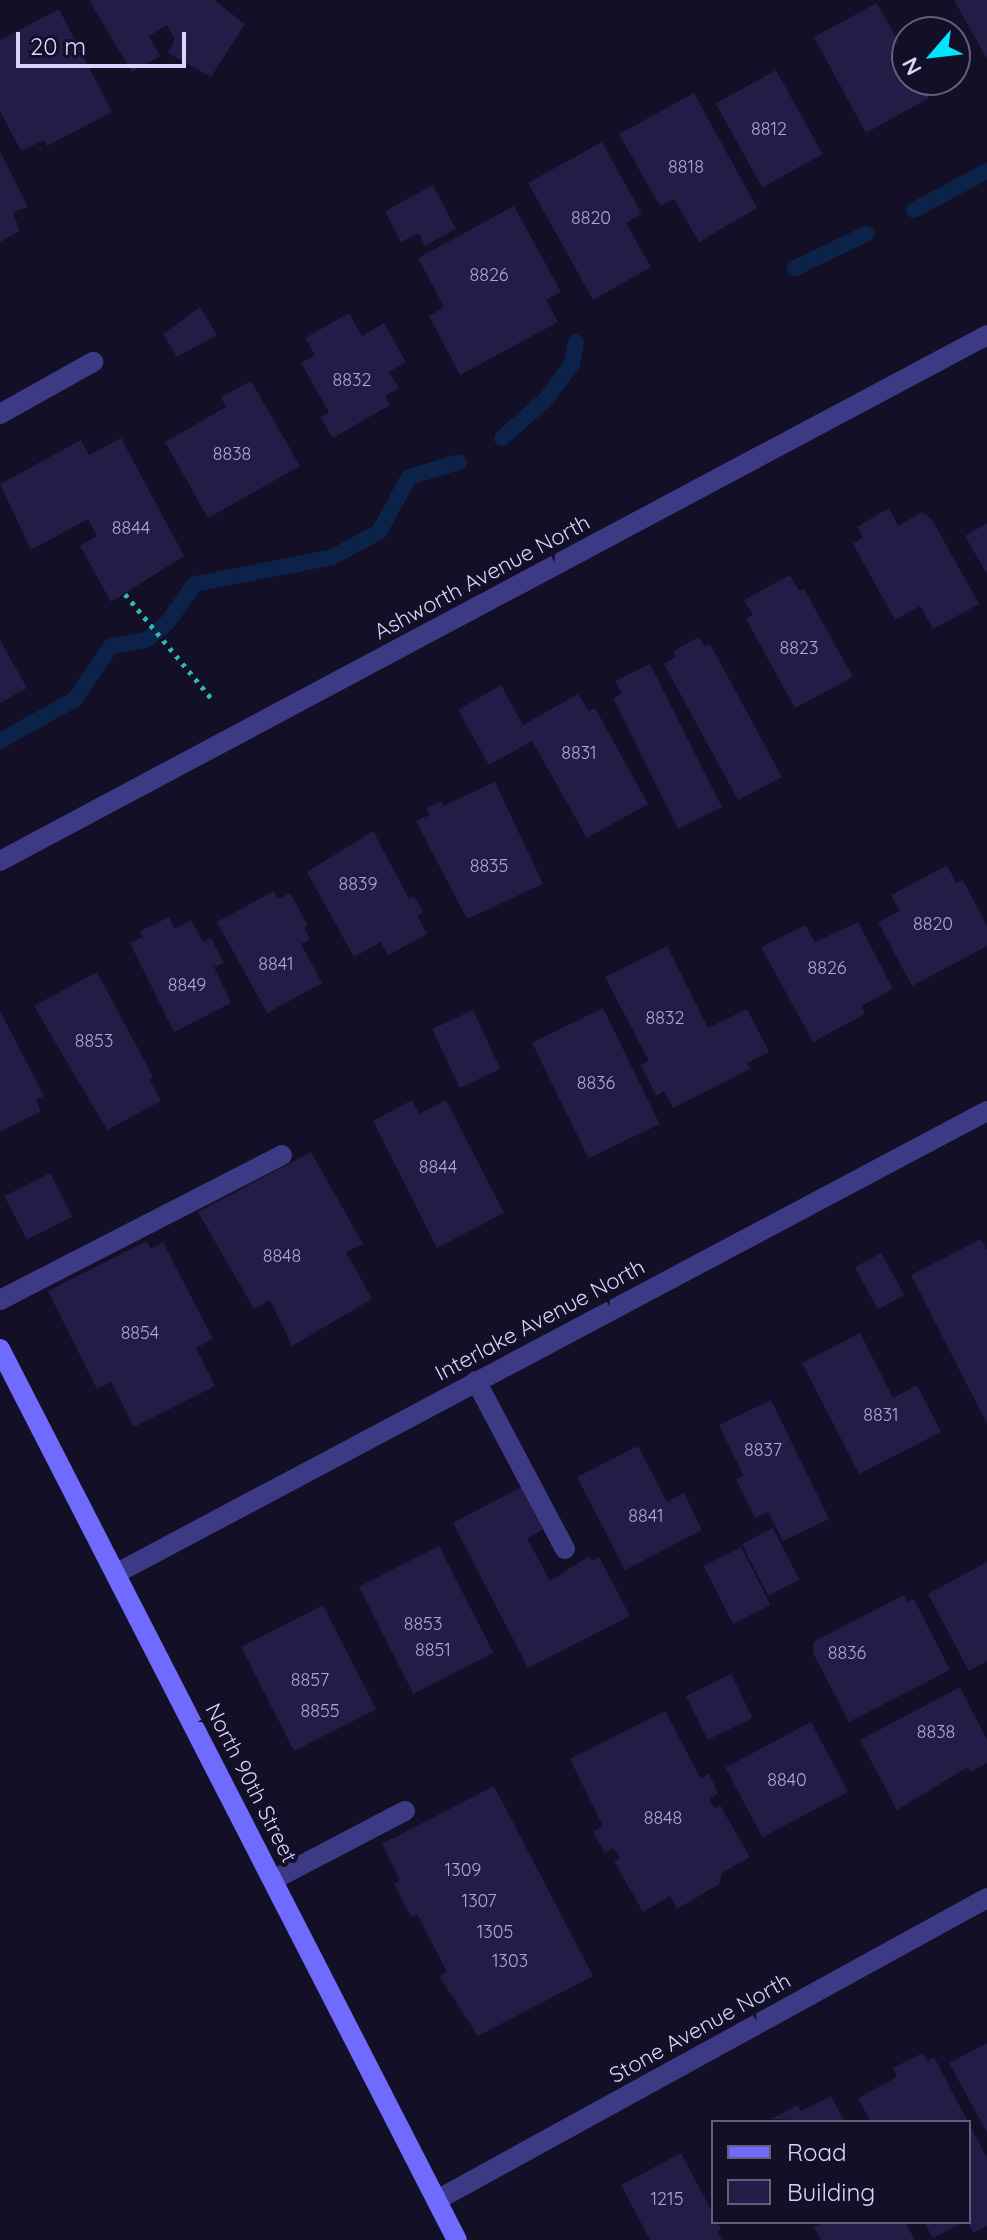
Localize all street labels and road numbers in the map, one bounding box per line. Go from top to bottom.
street label: Ashworth Avenue North [370,509,594,645]
street label: Interlake Avenue North [431,1254,649,1386]
street label: North 90th Street [199,1699,303,1867]
street label: Stone Avenue North [605,1967,795,2089]

